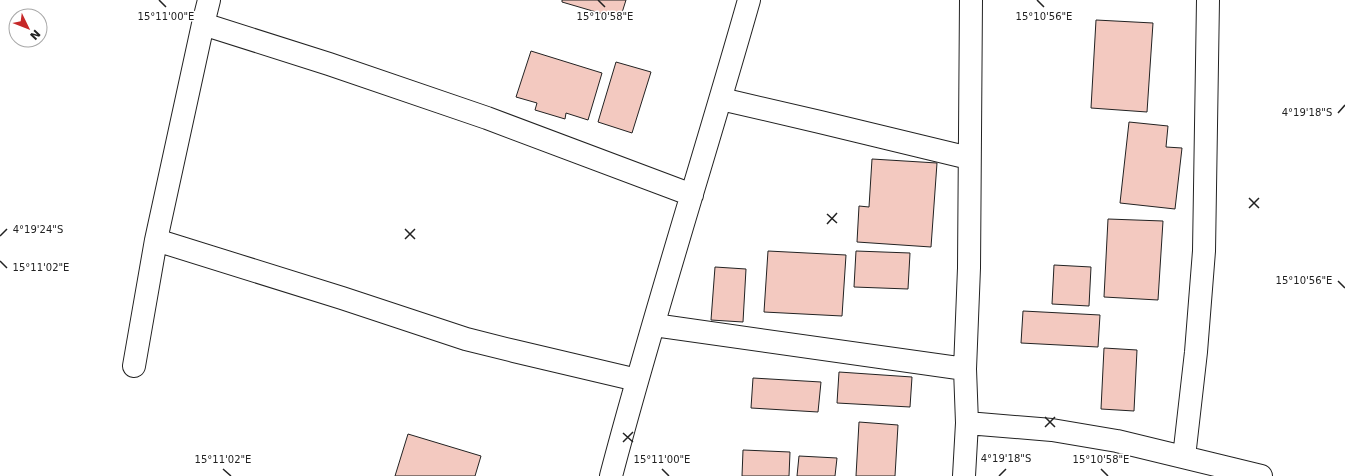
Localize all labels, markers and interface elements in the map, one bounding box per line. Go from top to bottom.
north arrow [8,8,48,48]
text: 15°11'00"E [138,11,194,22]
text: 15°10'58"E [577,11,633,22]
text: 15°10'56"E [1016,11,1072,22]
text: N [27,27,43,42]
text: 4°19'18"S [1282,107,1332,118]
text: 4°19'24"S [13,224,63,235]
text: 15°11'02"E [13,262,69,273]
text: 15°10'56"E [1276,275,1332,286]
text: 4°19'18"S [981,453,1031,464]
text: 15°11'02"E [195,454,251,465]
text: 15°11'00"E [634,454,690,465]
text: 15°10'58"E [1073,454,1129,465]

